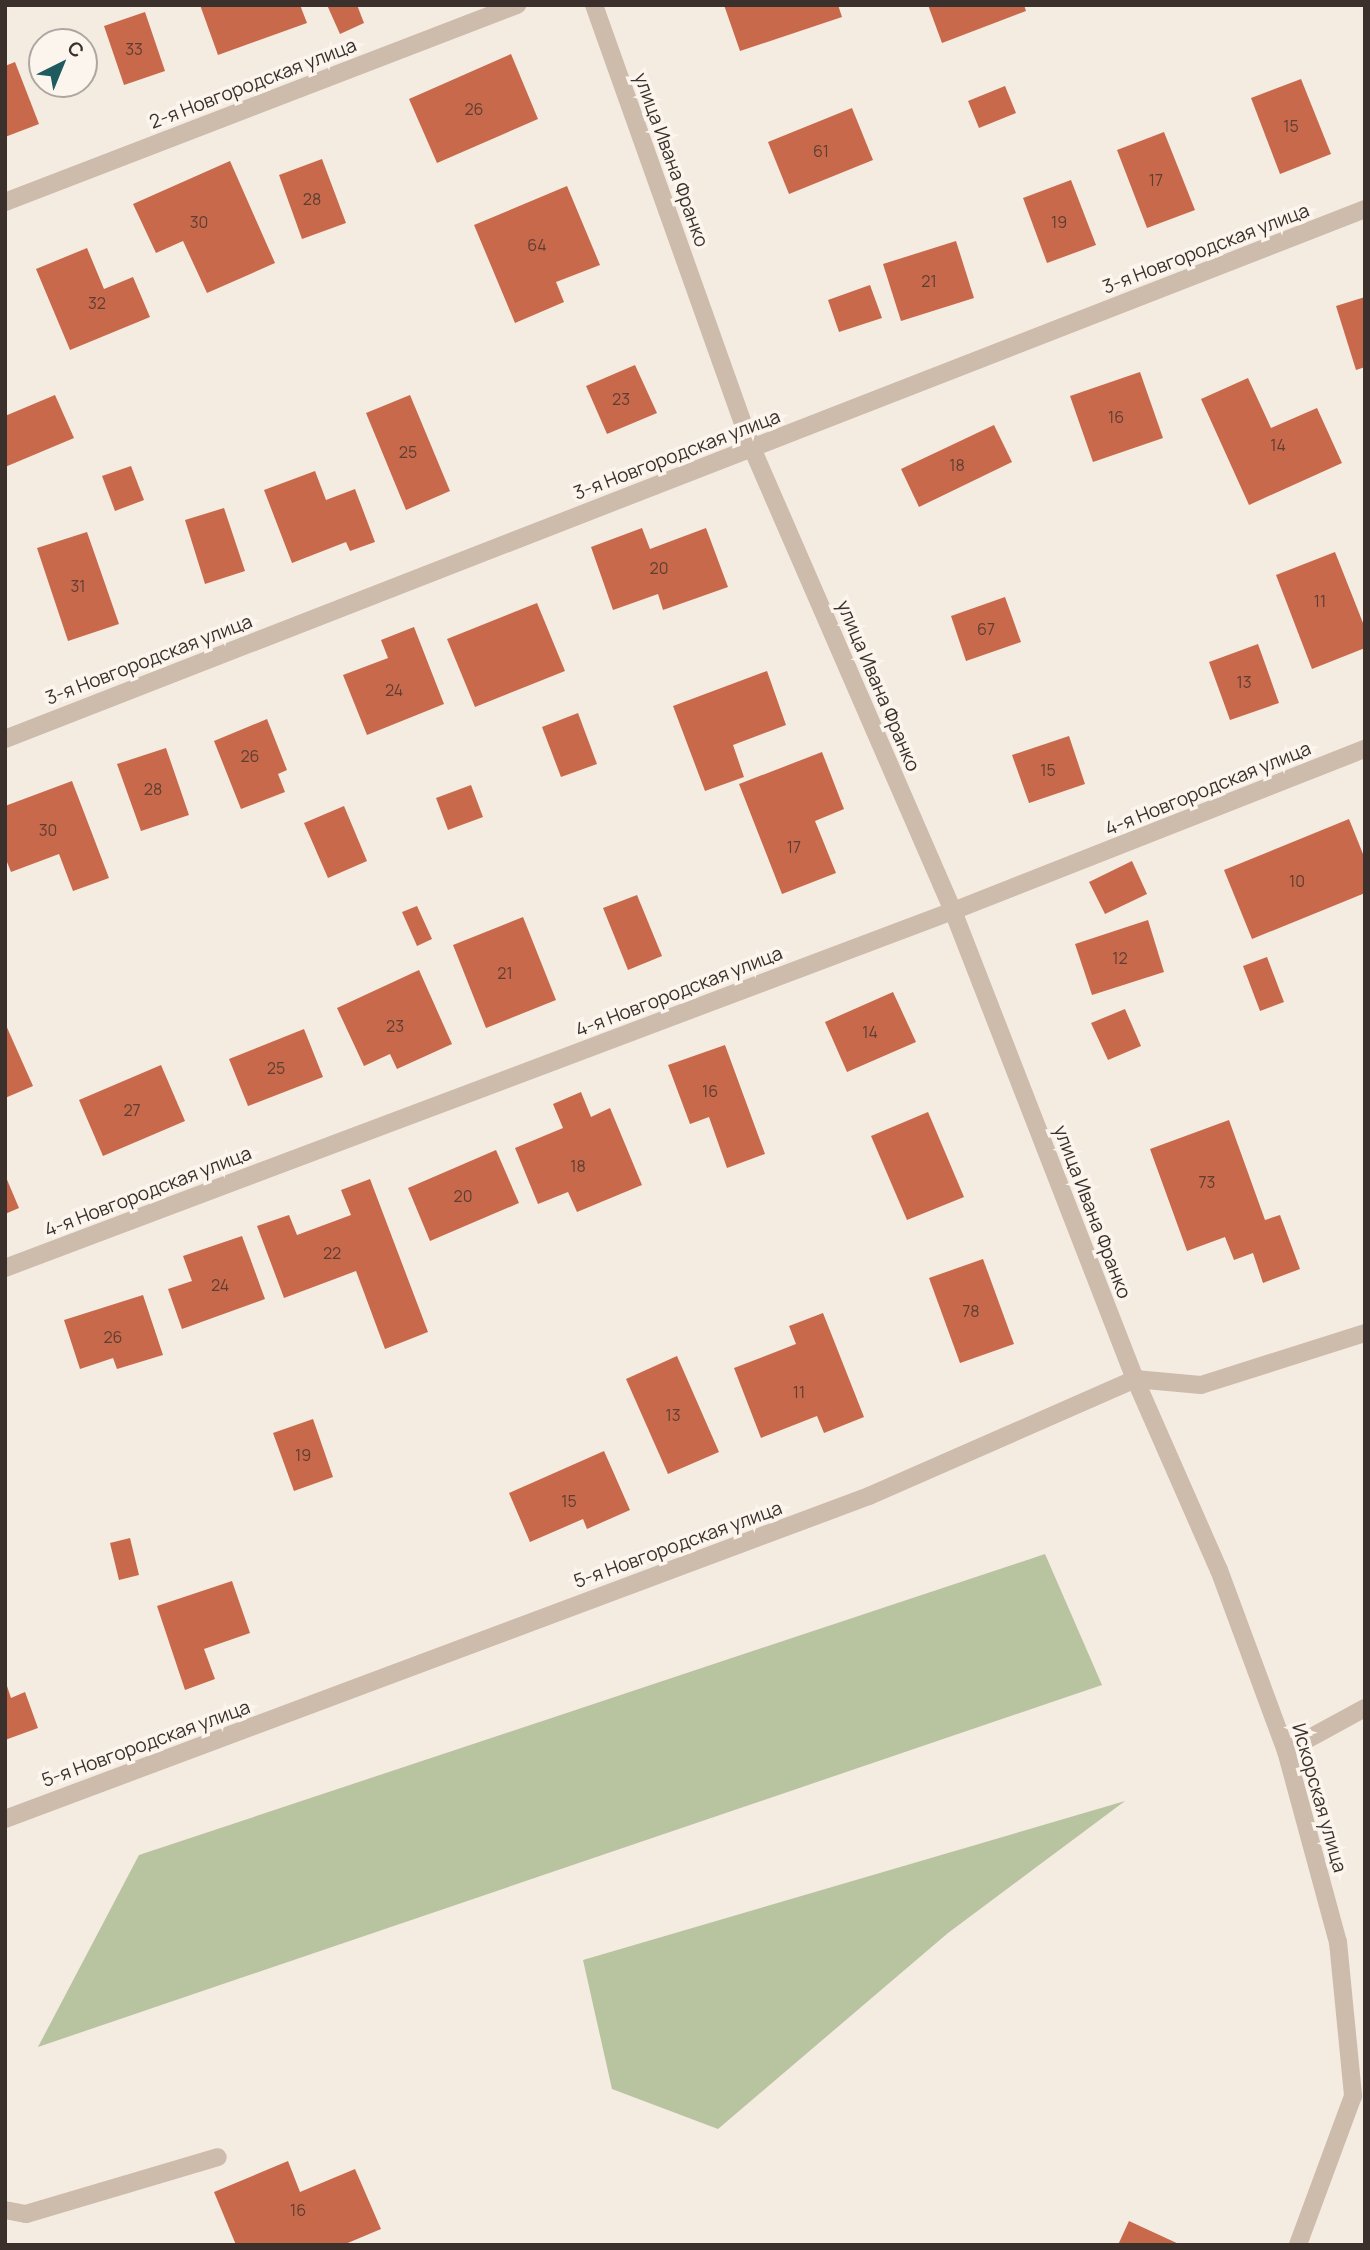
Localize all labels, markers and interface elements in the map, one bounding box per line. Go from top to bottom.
north arrow [28,28,98,98]
street label: 2-я Новгородская улица [146,34,360,134]
text: С [62,35,90,63]
house number: 33 [125,39,143,59]
street label: улица Ивана Франко [629,70,713,250]
house number: 26 [464,99,484,119]
house number: 15 [1283,116,1299,136]
house number: 61 [813,141,829,161]
house number: 17 [1149,170,1163,190]
house number: 28 [303,189,321,209]
street label: 3-я Новгородская улица [1099,199,1313,299]
house number: 30 [190,212,208,232]
house number: 19 [1051,212,1067,232]
house number: 64 [527,235,547,255]
house number: 21 [921,271,937,291]
house number: 32 [88,293,106,313]
house number: 23 [612,389,630,409]
street label: 3-я Новгородская улица [570,405,784,505]
house number: 16 [1108,407,1124,427]
house number: 14 [1270,435,1286,455]
house number: 25 [399,442,417,462]
house number: 18 [949,455,965,475]
house number: 20 [650,558,668,578]
house number: 31 [70,576,86,596]
house number: 11 [1314,591,1326,611]
street label: улица Ивана Франко [832,597,924,775]
street label: 3-я Новгородская улица [42,610,256,710]
house number: 67 [977,619,995,639]
house number: 13 [1236,672,1252,692]
house number: 24 [385,680,403,700]
street label: 4-я Новгородская улица [1102,737,1314,841]
house number: 26 [240,746,260,766]
house number: 15 [1040,760,1056,780]
house number: 28 [144,779,162,799]
house number: 30 [39,820,57,840]
house number: 17 [787,837,801,857]
house number: 10 [1289,871,1305,891]
street label: 4-я Новгородская улица [572,942,786,1042]
house number: 12 [1112,948,1128,968]
house number: 21 [497,963,513,983]
house number: 23 [386,1016,404,1036]
house number: 14 [862,1022,878,1042]
house number: 25 [267,1058,285,1078]
house number: 16 [702,1081,718,1101]
house number: 27 [123,1100,141,1120]
street label: улица Ивана Франко [1048,1122,1136,1302]
street label: 4-я Новгородская улица [41,1142,255,1242]
house number: 18 [570,1156,586,1176]
house number: 73 [1199,1172,1215,1192]
house number: 20 [454,1186,472,1206]
house number: 22 [323,1243,341,1263]
house number: 24 [211,1275,229,1295]
house number: 78 [962,1301,980,1321]
house number: 26 [103,1327,123,1347]
house number: 11 [793,1382,805,1402]
house number: 13 [665,1405,681,1425]
house number: 19 [295,1445,311,1465]
house number: 15 [561,1491,577,1511]
street label: 5-я Новгородская улица [571,1497,785,1593]
street label: 5-я Новгородская улица [39,1696,253,1792]
street label: Искорская улица [1287,1721,1351,1875]
house number: 16 [290,2200,306,2220]

